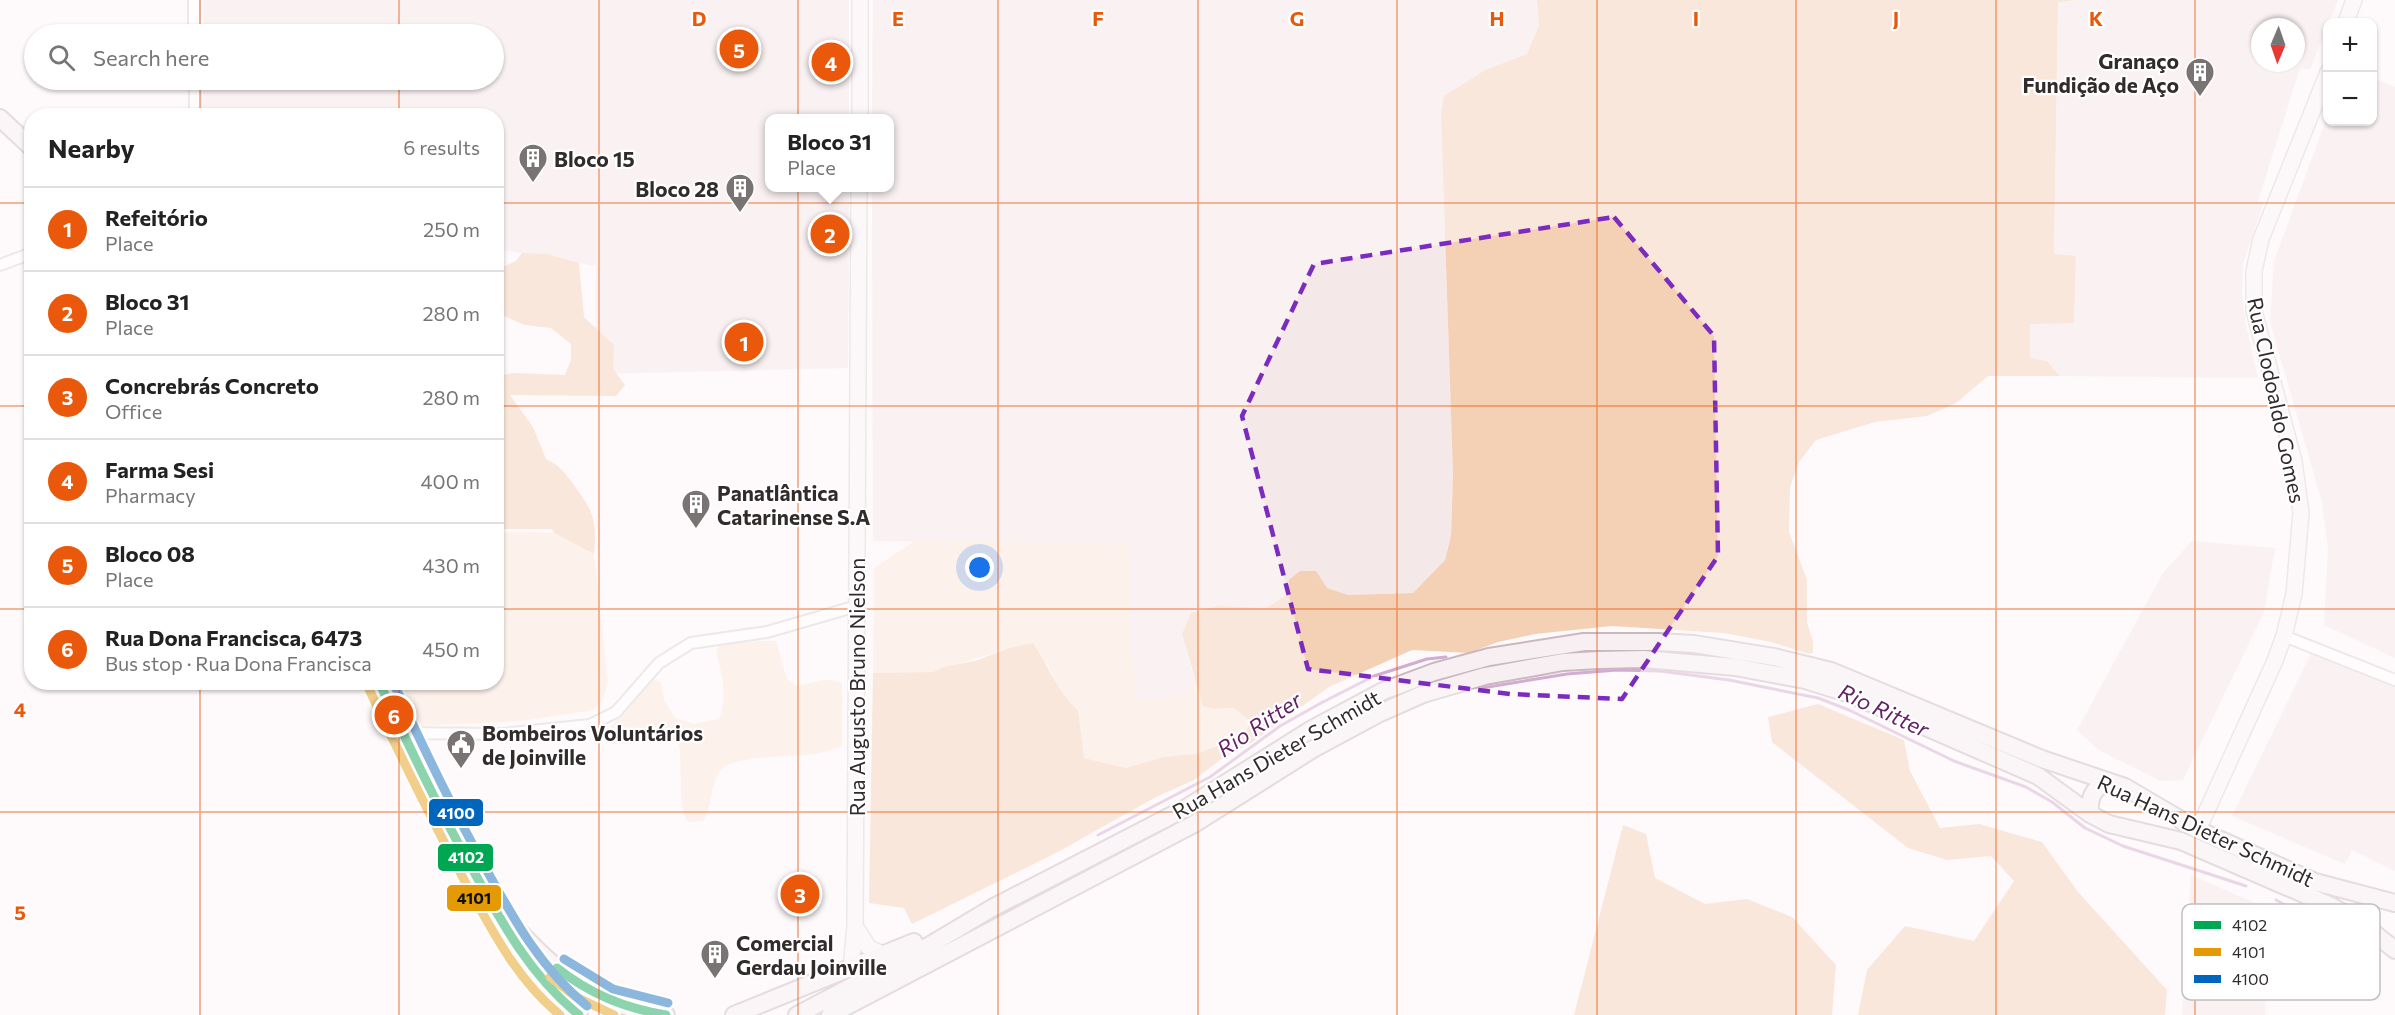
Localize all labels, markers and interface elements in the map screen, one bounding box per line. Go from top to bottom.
text: D [692,6,706,30]
text: E [892,6,904,30]
text: F [1092,6,1104,30]
text: G [1290,6,1304,30]
text: H [1490,6,1505,30]
text: I [1693,6,1699,30]
text: J [1893,6,1899,30]
text: K [2089,6,2103,30]
north arrow [2251,18,2305,72]
map controls [2323,18,2377,126]
button: + [2323,18,2377,72]
search box [24,24,504,90]
pin: 5 [720,26,758,72]
pin: 4 [812,40,850,84]
icon: search [45,41,78,74]
text: Search here [93,44,209,71]
place label: Granaço Fundição de Aço [2022,48,2179,97]
building icon: Granaço Fundição de Aço [2184,56,2216,98]
button: − [2323,72,2377,126]
popup [765,114,894,192]
text: Bloco 31 [787,128,872,155]
text: Nearby [48,132,135,163]
text: 6 results [403,135,480,159]
building icon: Bloco 15 [517,142,549,184]
place label: Bloco 15 [554,146,635,171]
text: Place [787,155,836,179]
building icon: Bloco 28 [724,172,756,214]
place label: Bloco 28 [635,176,719,201]
text: Refeitório [105,204,208,231]
pin: 2 [810,212,850,256]
text: 1 [63,217,72,241]
text: 250 m [423,217,480,241]
text: Place [105,231,154,255]
text: Bloco 31 [105,288,189,315]
street label: Rua Clodoaldo Gomes [2243,295,2311,505]
text: 2 [62,301,73,325]
text: 280 m [422,301,480,325]
text: Place [105,315,154,339]
pin: 1 [724,320,764,364]
text: Concrebrás Concreto [105,372,319,399]
text: 3 [62,385,73,409]
text: 280 m [422,385,480,409]
text: Office [105,399,162,423]
text: Farma Sesi [105,456,214,483]
text: 4 [61,469,74,493]
text: 400 m [421,469,480,493]
place label: Panatlântica Catarinense S.A [717,480,870,529]
text: Pharmacy [105,483,196,507]
building icon: Panatlântica Catarinense S.A [680,488,712,530]
text: Bloco 08 [105,540,195,567]
text: 5 [62,553,73,577]
text: 430 m [422,553,480,577]
your location [965,553,994,582]
street label: Rua Augusto Bruno Nielson [844,558,869,816]
text: Place [105,567,154,591]
text: Rua Dona Francisca, 6473 [105,624,362,651]
text: 6 [61,637,74,661]
text: 450 m [422,637,480,661]
text: Bus stop · Rua Dona Francisca [105,651,372,675]
water label: Rio Ritter [1835,677,1934,743]
street label: Rua Hans Dieter Schmidt [1168,684,1384,824]
water label: Rio Ritter [1211,685,1308,762]
pin: 6 [374,692,414,738]
text: 4 [14,697,26,721]
place label: Bombeiros Voluntários de Joinville [482,720,703,769]
public building icon: Bombeiros Voluntários de Joinville [445,728,477,770]
street label: Rua Hans Dieter Schmidt [2094,769,2318,891]
line badge: 4100 [428,798,484,827]
text: 4100 [437,803,475,822]
line badge: 4102 [437,843,494,872]
text: 4102 [448,847,484,866]
pin: 3 [780,872,820,916]
line badge: 4101 [446,884,502,912]
text: 4101 [457,888,491,907]
text: 5 [14,900,26,924]
legend [2182,904,2380,1000]
text: 4102 [2232,915,2267,934]
place label: Comercial Gerdau Joinville [736,930,887,979]
building icon: Comercial Gerdau Joinville [699,938,731,980]
text: 4101 [2232,942,2265,961]
text: 4100 [2232,969,2269,988]

